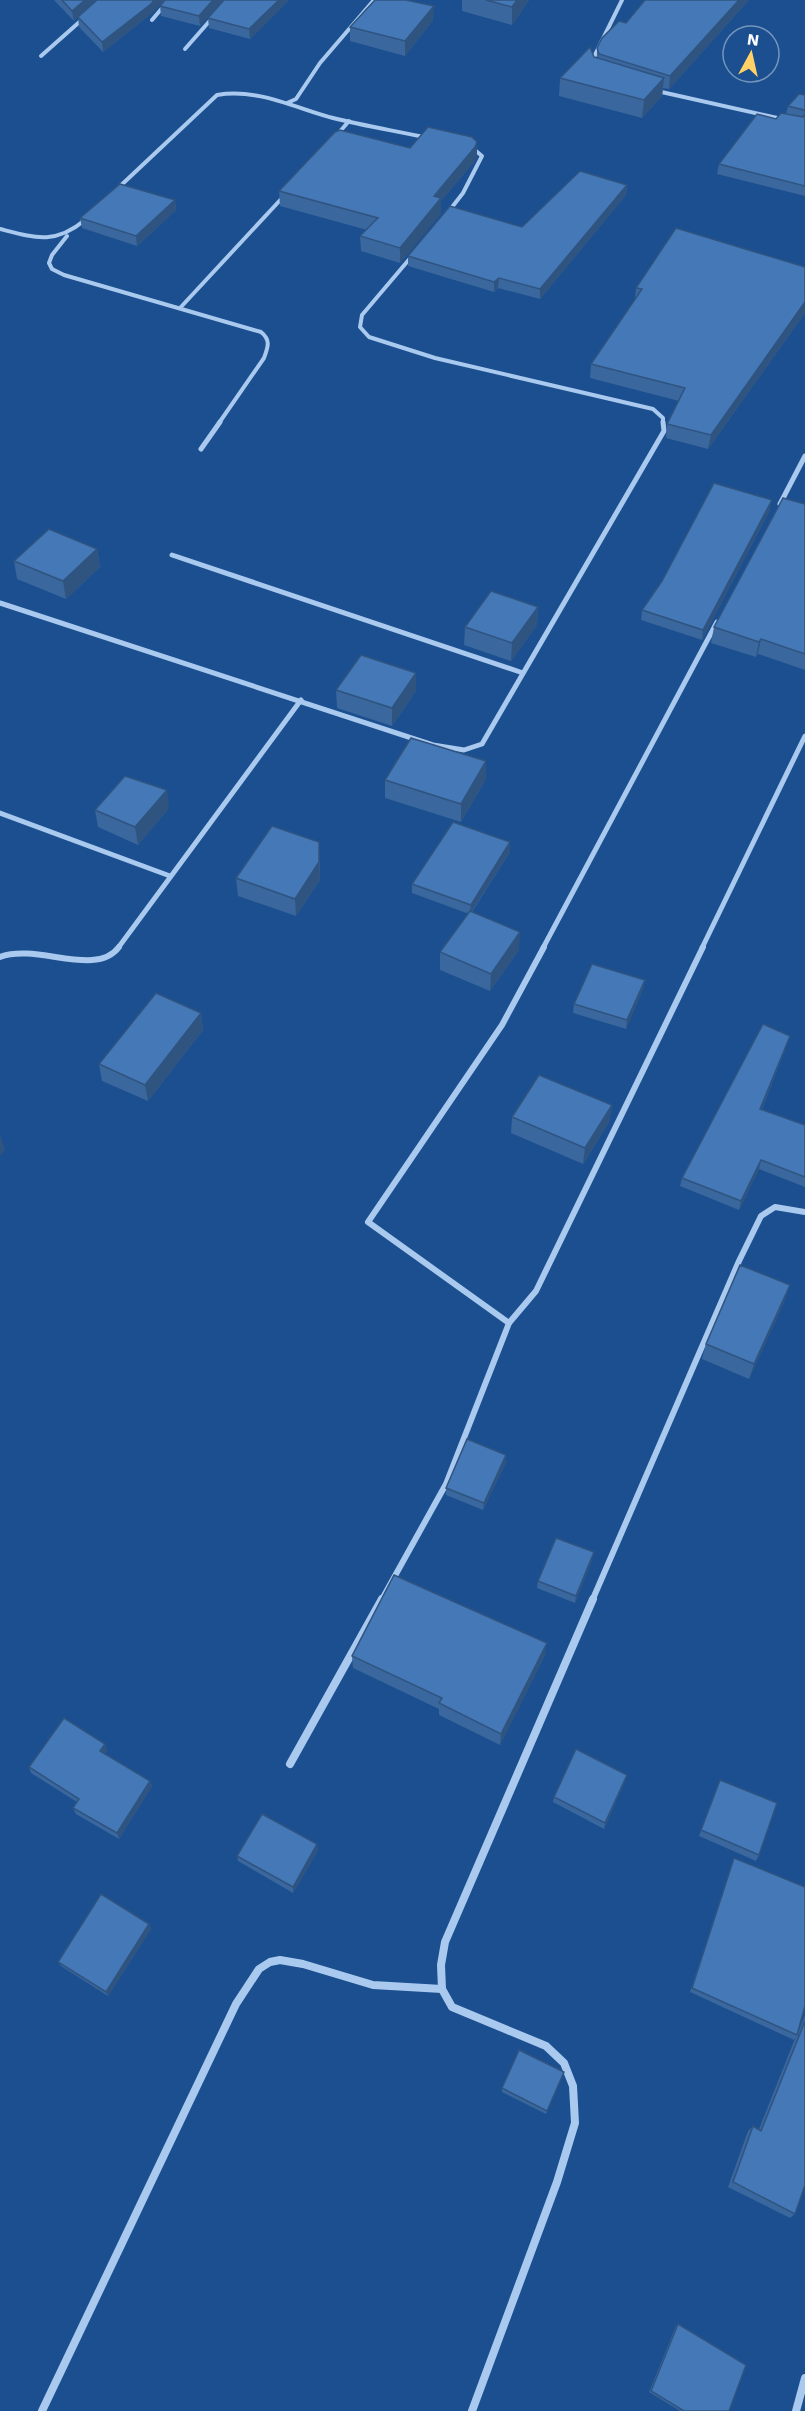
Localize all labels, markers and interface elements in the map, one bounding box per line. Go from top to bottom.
north arrow [721,24,781,84]
text: N [746,29,760,50]

